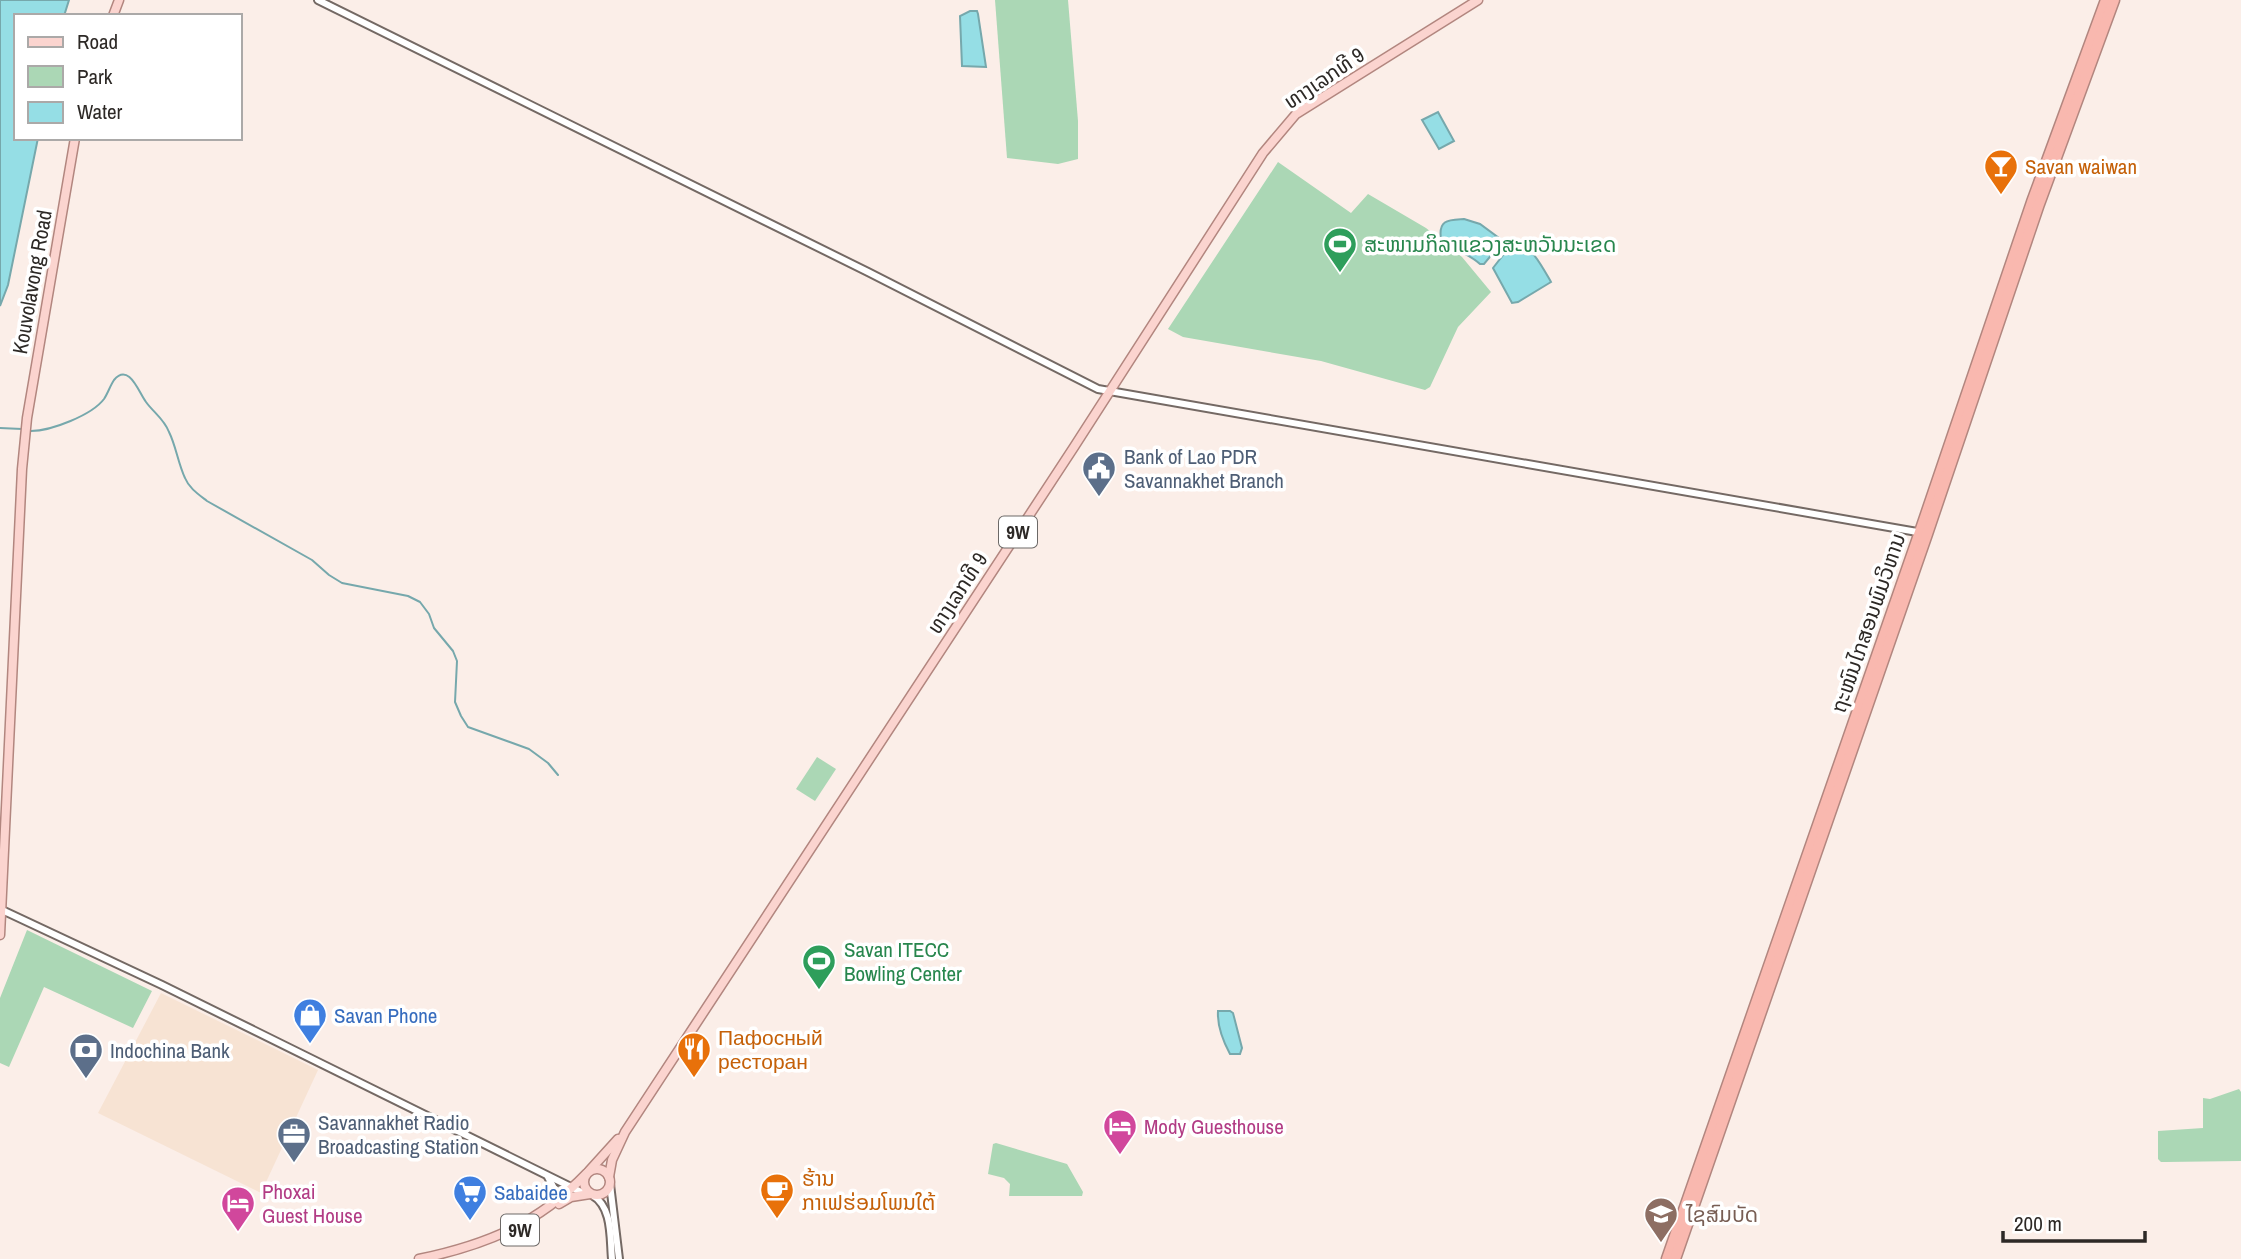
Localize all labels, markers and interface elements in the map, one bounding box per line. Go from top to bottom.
legend [14,14,242,140]
text: Road [77,27,118,56]
street label: ທາງເລກທີ 9 [1278,40,1370,116]
text: Park [77,62,113,91]
text: Water [77,97,123,126]
bar icon: Savan waiwan [1982,147,2020,196]
place label: Savan waiwan [2025,152,2137,181]
street label: Kouvolavong Road [5,208,59,356]
sports icon: ສະໜາມກິລາແຂວງສະຫວັນນະເຂດ [1321,225,1359,274]
place label: ສະໜາມກິລາແຂວງສະຫວັນນະເຂດ [1364,230,1616,259]
place label: Bank of Lao PDR Savannakhet Branch [1124,442,1284,495]
public building icon: Bank of Lao PDR Savannakhet Branch [1080,449,1118,498]
road number: 9W [999,516,1037,548]
street label: ຖະໜົນໄກສອນພົມວິຫານ [1824,529,1912,717]
street label: ທາງເລກທີ 9 [920,547,994,639]
place label: Savan ITECC Bowling Center [844,935,962,988]
sports icon: Savan ITECC Bowling Center [800,942,838,991]
shop icon: Savan Phone [291,996,329,1045]
place label: Savan Phone [334,1001,437,1030]
place label: Пафосный ресторан [718,1023,823,1076]
restaurant icon: Пафосный ресторан [675,1030,713,1079]
bank icon: Indochina Bank [67,1031,105,1080]
place label: Indochina Bank [110,1036,230,1065]
hotel icon: Mody Guesthouse [1101,1107,1139,1156]
place label: Savannakhet Radio Broadcasting Station [318,1108,479,1161]
place label: Mody Guesthouse [1144,1112,1284,1141]
office icon: Savannakhet Radio Broadcasting Station [275,1115,313,1164]
place label: ຮ້ານ ກາເຟຮ່ອມໂພນໃຕ້ [802,1164,936,1217]
cafe icon: ຮ້ານ ກາເຟຮ່ອມໂພນໃຕ້ [758,1171,796,1220]
supermarket icon: Sabaidee [451,1173,489,1222]
place label: Phoxai Guest House [262,1177,363,1230]
place label: Sabaidee [494,1178,568,1207]
hotel icon: Phoxai Guest House [219,1184,257,1233]
school or university icon: ໄຊສົມບັດ [1642,1195,1680,1244]
place label: ໄຊສົມບັດ [1685,1200,1758,1229]
scale bar [2003,1200,2145,1244]
text: 200 m [2014,1209,2062,1238]
road number: 9W [501,1214,539,1246]

